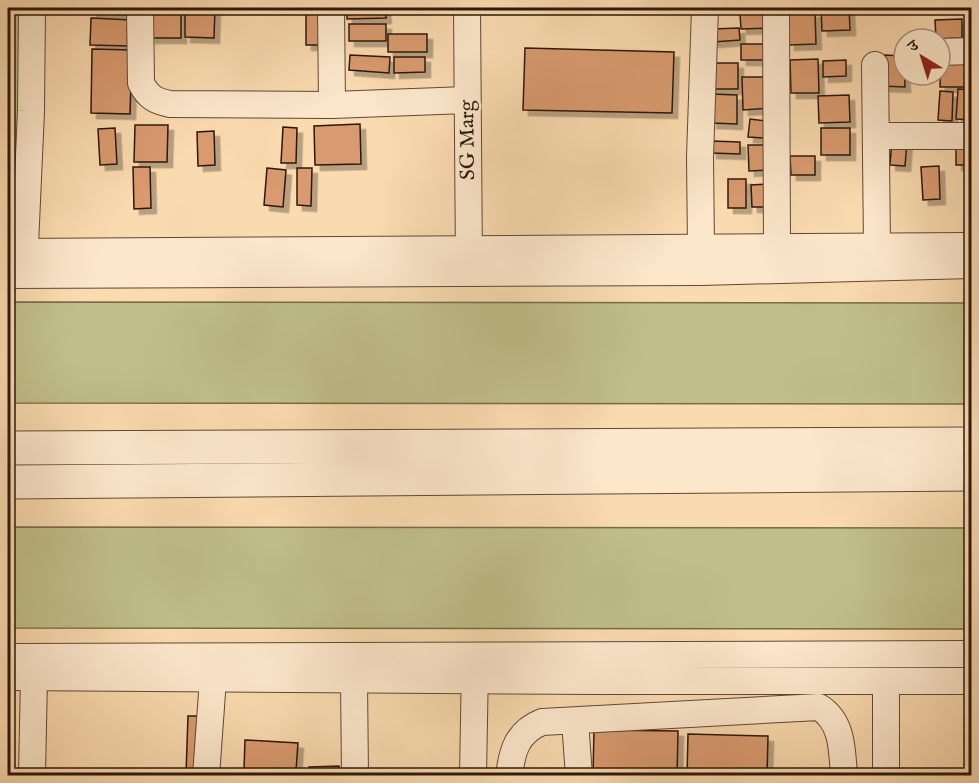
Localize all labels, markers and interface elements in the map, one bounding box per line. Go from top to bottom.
north arrow [892,27,952,87]
text: उ [904,35,925,58]
street label: SG Marg [454,99,482,180]

